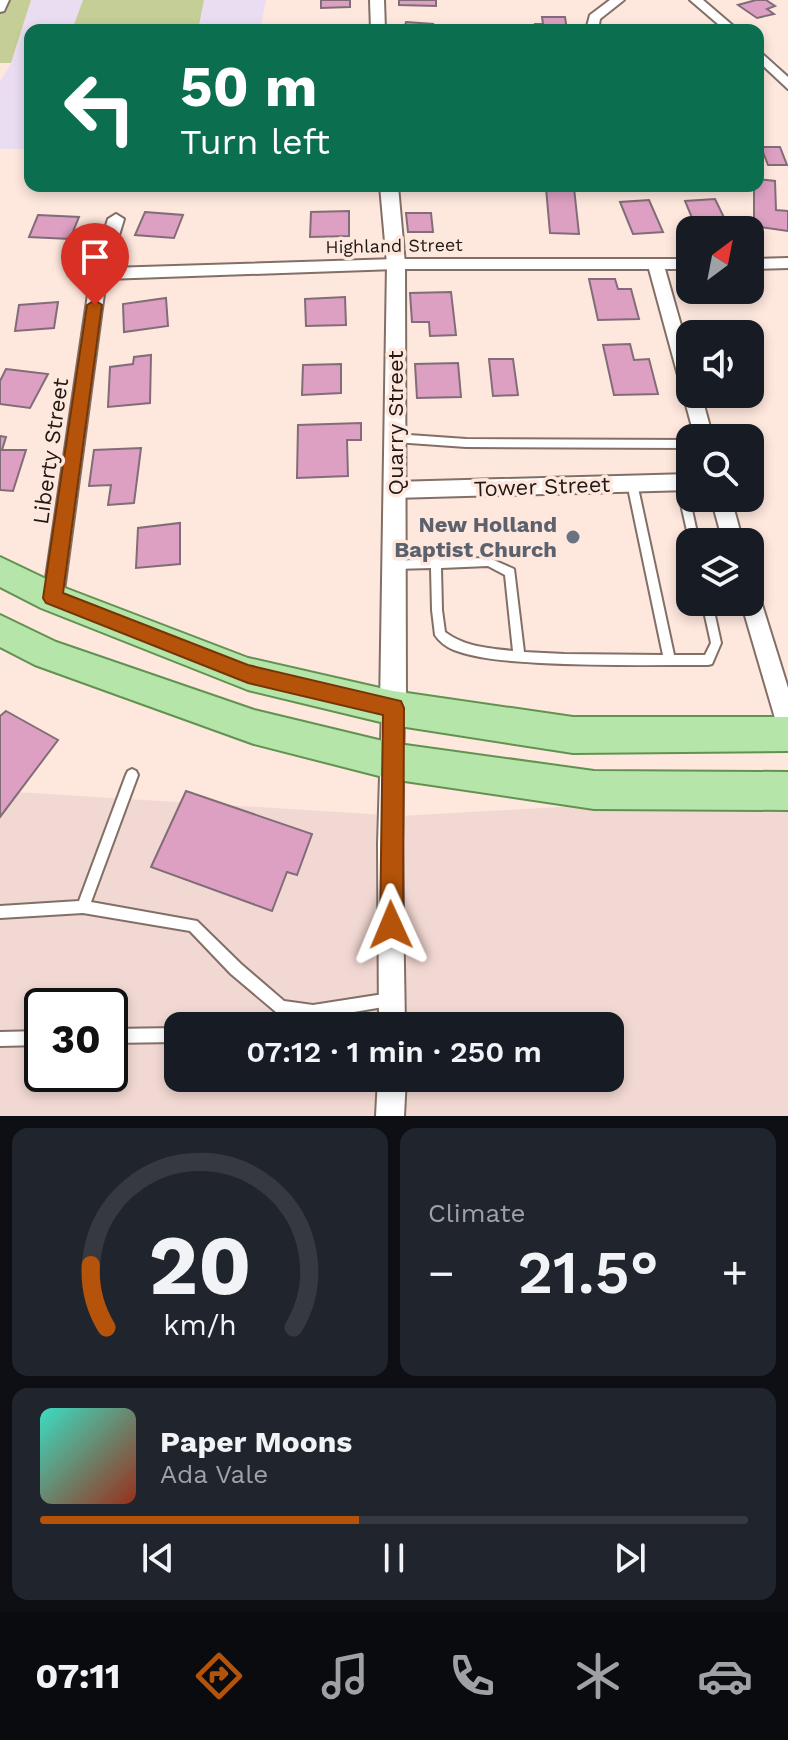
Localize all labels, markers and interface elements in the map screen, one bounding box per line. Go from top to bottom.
text: 50 m [180,54,317,120]
icon: left [48,56,152,160]
text: Turn left [180,121,330,163]
north arrow [676,216,764,304]
map controls [676,216,764,616]
pin [61,223,129,305]
street label: Highland Street [325,234,463,257]
icon: arrive [73,235,117,279]
button: sound [676,320,764,408]
street label: Quarry Street [383,351,408,495]
street label: Liberty Street [28,376,73,526]
button: search [676,424,764,512]
street label: Tower Street [473,472,611,501]
place label: New Holland Baptist Church [394,512,557,562]
marker: New Holland Baptist Church [564,528,582,546]
button: layers [676,528,764,616]
position arrow [349,883,433,967]
speed limit sign: 30 [24,988,128,1092]
text: 07:12 · 1 min · 250 m [246,1034,542,1069]
text: Climate [428,1198,526,1228]
text: 20 [148,1217,252,1314]
text: 21.5° [517,1237,659,1308]
text: − [428,1247,455,1299]
text: + [721,1247,748,1299]
text: km/h [163,1308,237,1342]
text: Paper Moons [160,1424,352,1459]
text: Ada Vale [160,1459,268,1489]
icon: previous [136,1536,180,1580]
icon: pause [372,1536,416,1580]
icon: next [608,1536,652,1580]
icon: directions [191,1648,247,1704]
icon: music [317,1648,373,1704]
icon: phone [444,1648,500,1704]
icon: climate [570,1648,626,1704]
icon: car [697,1648,753,1704]
text: 07:11 [35,1655,121,1697]

